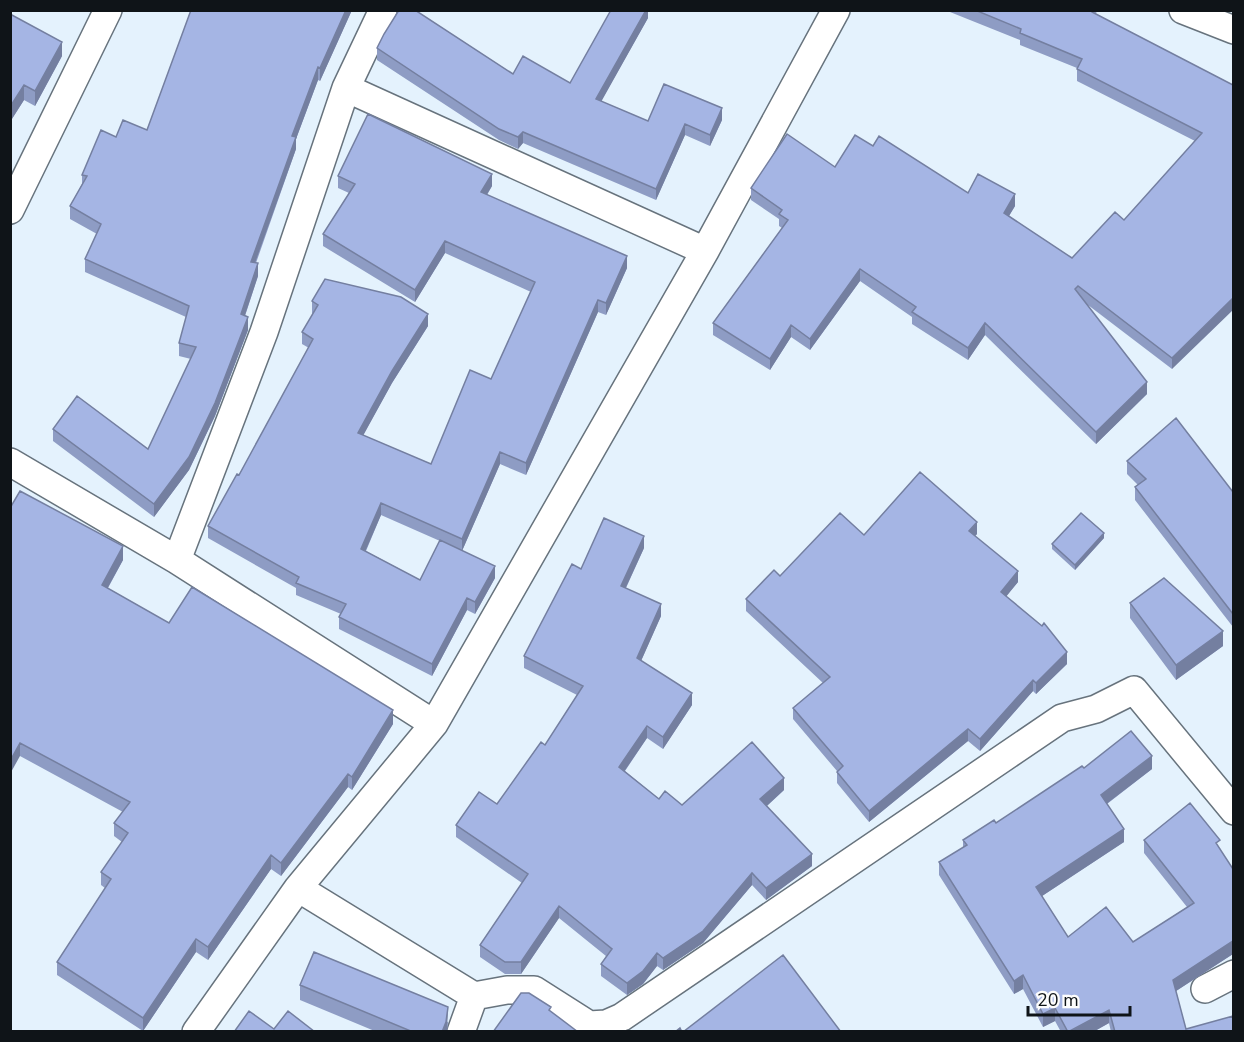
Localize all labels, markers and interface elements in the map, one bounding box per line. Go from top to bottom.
scale bar [1028,979,1130,1017]
text: 20 m [1037,988,1079,1012]

